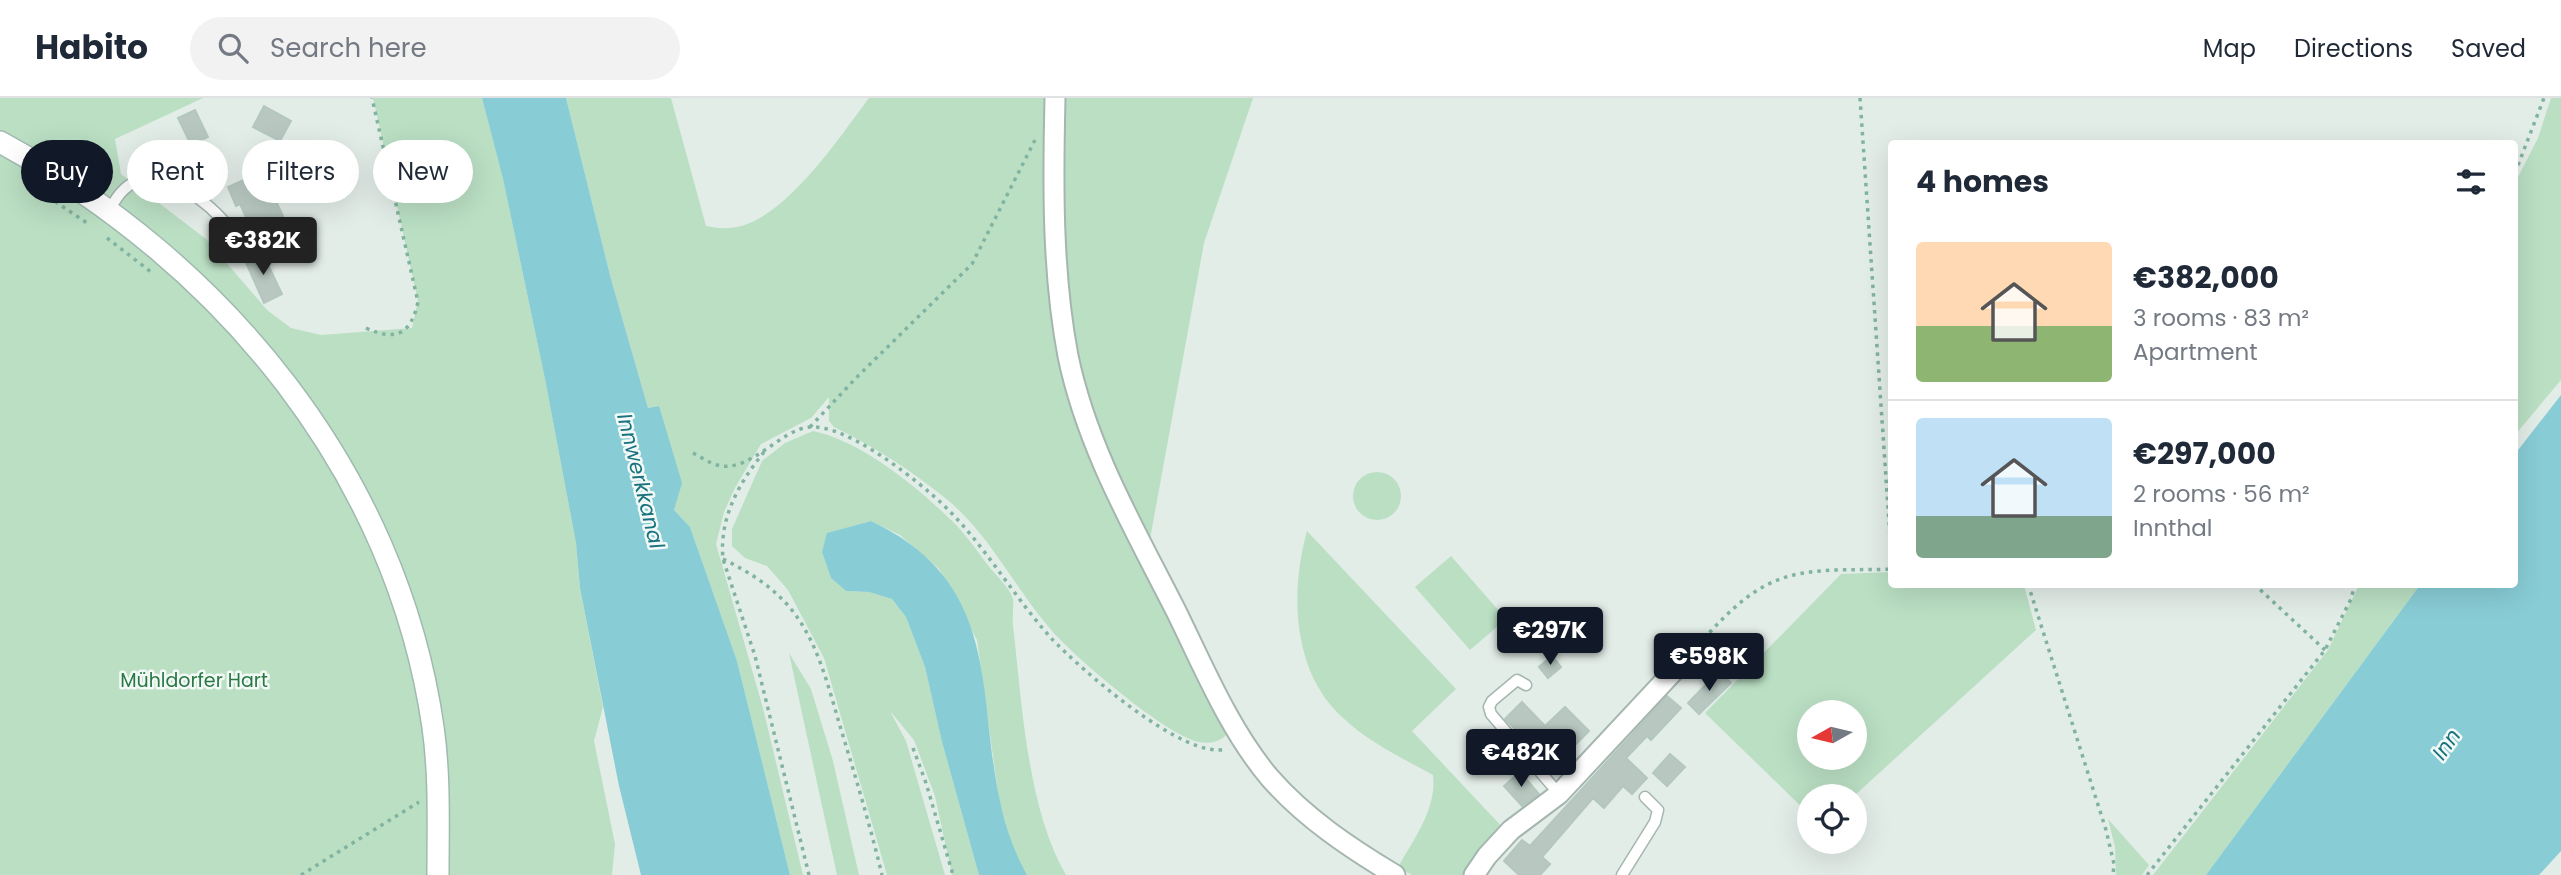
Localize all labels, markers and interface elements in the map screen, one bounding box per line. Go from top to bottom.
search box [190,17,680,80]
text: Habito [35,24,148,71]
icon: search [214,29,252,67]
text: Search here [270,30,427,66]
text: Map [2203,32,2256,65]
text: Directions [2294,32,2413,65]
text: Saved [2451,32,2526,65]
chip: Buy [21,140,113,203]
chip: Rent [127,140,228,203]
chip: Filters [242,140,359,203]
chip: New [373,140,473,203]
text: 4 homes [1916,160,2049,203]
icon: filters [2452,163,2490,201]
pin: €382K [214,218,312,277]
text: €382K [225,224,301,256]
text: €382,000 [2133,256,2279,299]
icon: home [1972,270,2056,354]
text: 3 rooms · 83 m² [2133,302,2309,334]
text: Apartment [2133,336,2258,368]
water label: Innwerkkanal [610,410,672,553]
text: €297,000 [2133,432,2276,475]
icon: home [1972,446,2056,530]
text: 2 rooms · 56 m² [2133,478,2310,510]
text: Innthal [2133,512,2212,544]
pin: €297K [1501,608,1599,667]
text: €297K [1513,614,1587,646]
pin: €598K [1660,634,1758,693]
text: €598K [1670,640,1748,672]
park label: Mühldorfer Hart [120,667,268,694]
north arrow [1797,700,1867,770]
map controls [1797,700,1867,854]
water label: Inn [2425,723,2467,765]
pin: €482K [1472,730,1570,789]
text: €482K [1482,736,1560,768]
button: locate [1797,784,1867,854]

